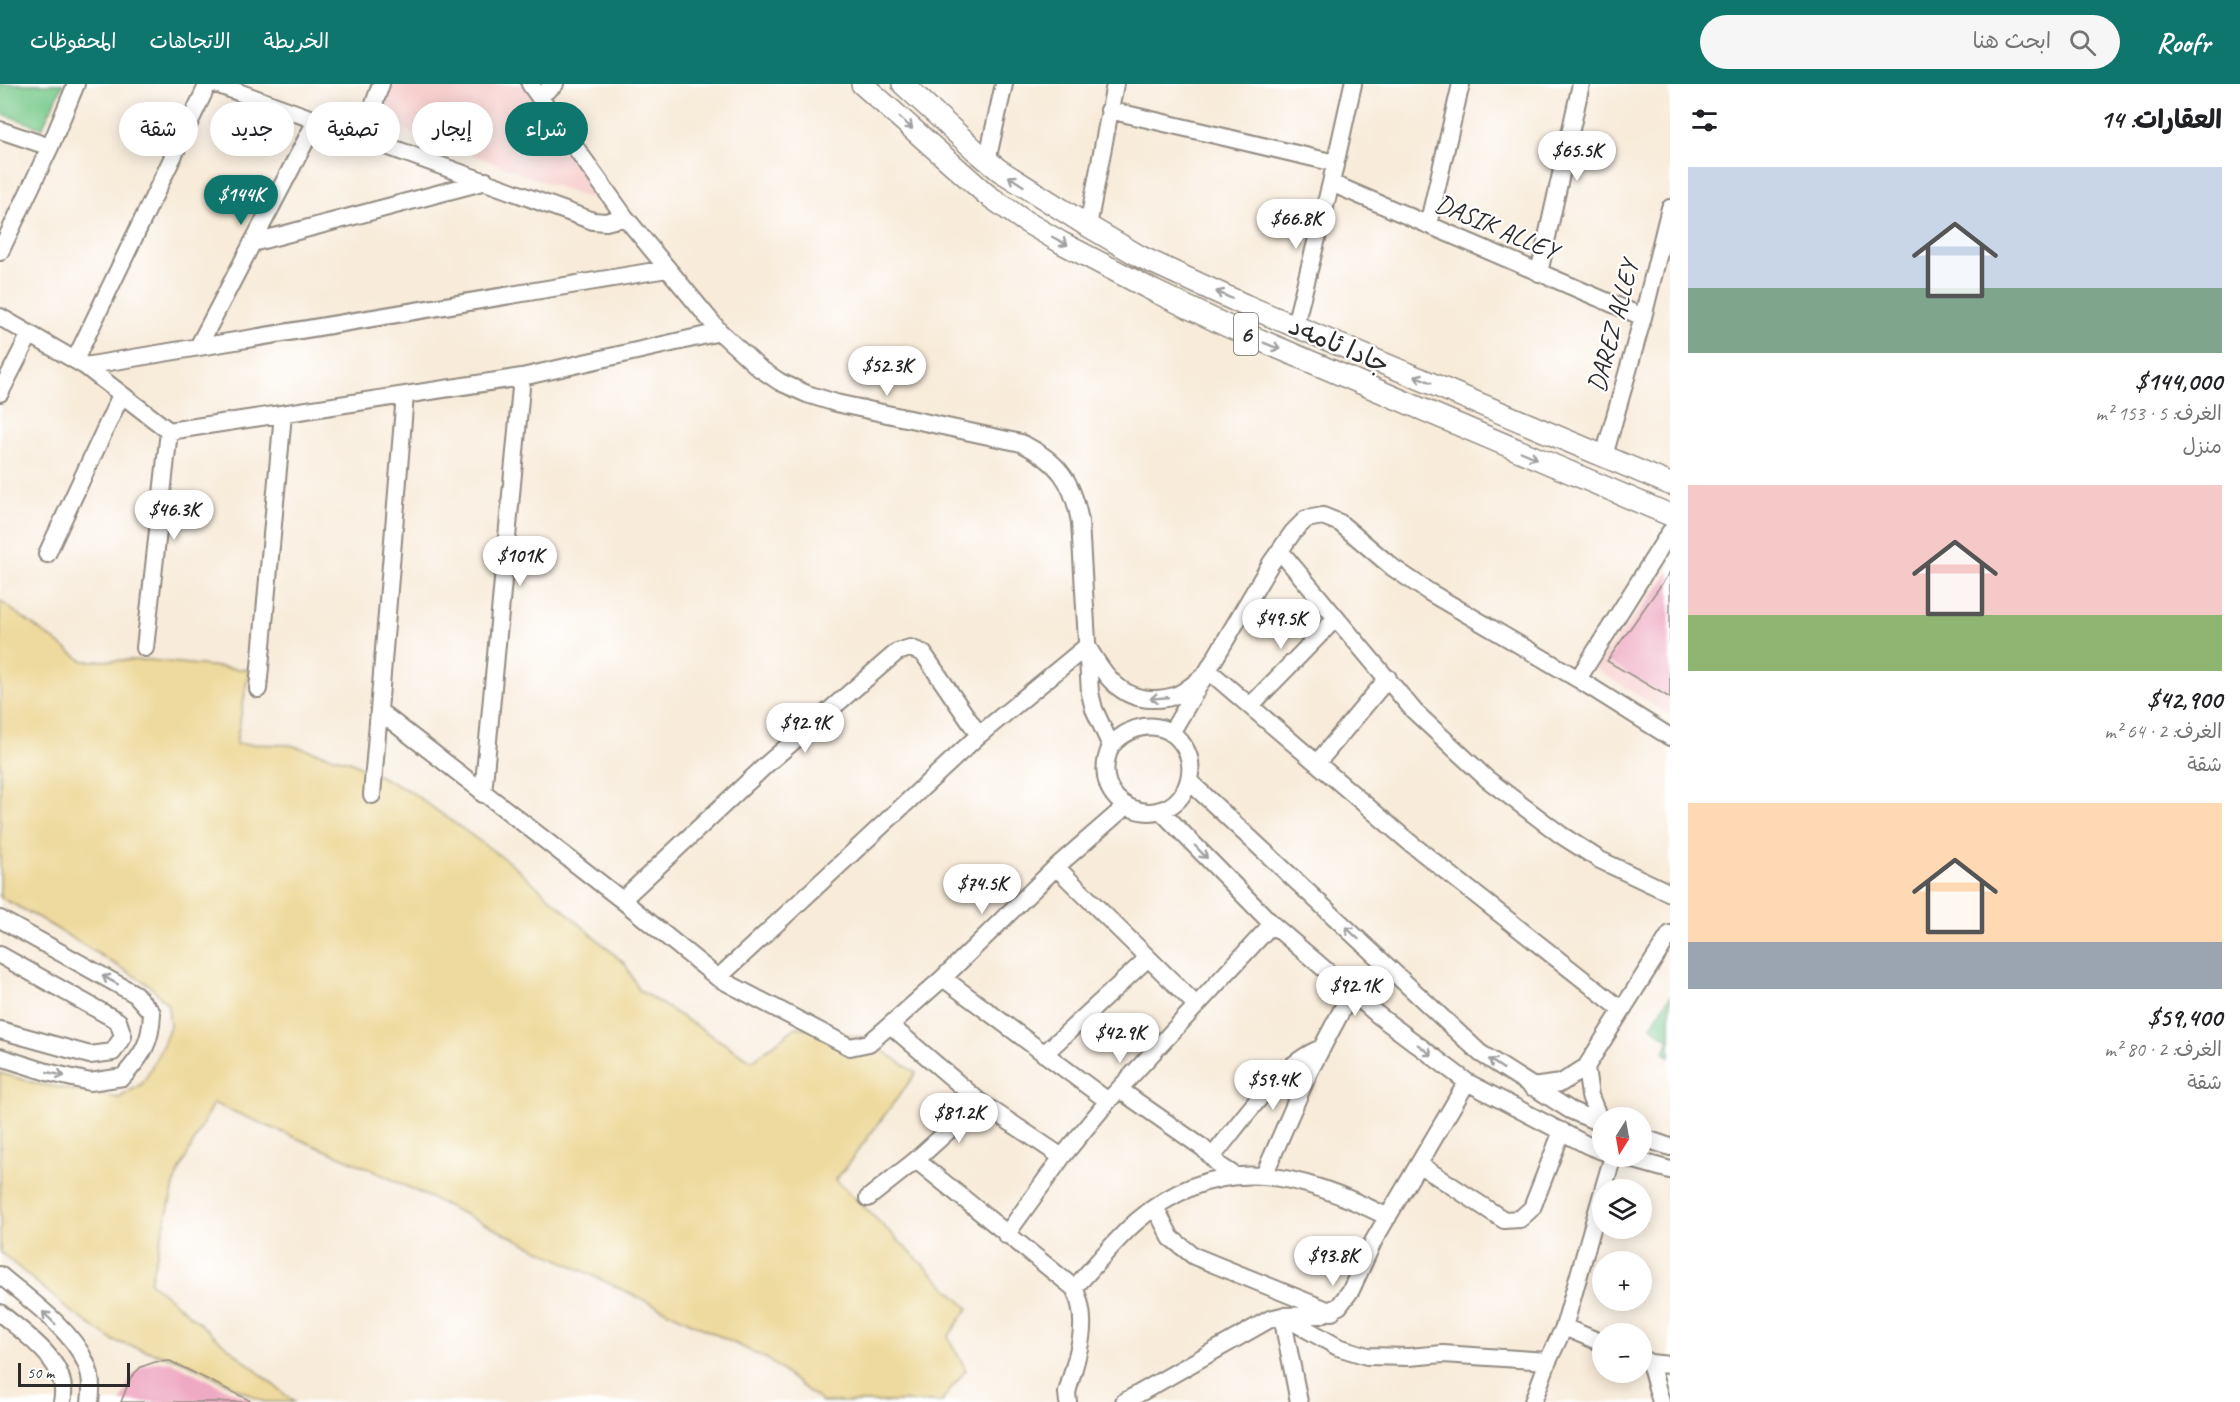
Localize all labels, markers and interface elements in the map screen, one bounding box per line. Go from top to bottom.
search box [1700,15,2120,69]
text: Roofr [2156,25,2210,60]
icon: search [2066,26,2099,59]
text: ابحث هنا [1972,27,2051,55]
text: المحفوظات [30,28,116,54]
text: الاتجاهات [149,28,231,54]
text: الخريطة [264,28,329,54]
chip: شقة [119,102,198,156]
chip: جديد [210,102,294,156]
chip: تصفية [306,102,400,156]
chip: إيجار [412,102,493,156]
chip: شراء [505,102,588,156]
text: العقارات: 14 [2100,103,2222,136]
icon: filters [1688,104,1721,137]
one-way arrow [898,116,913,130]
pin: $65.5K [1528,131,1626,182]
text: $65.5K [1552,138,1602,163]
pin: $144K [199,175,283,226]
one-way arrow [1008,175,1025,188]
text: $144K [218,182,264,207]
street label: DASIK ALLEY [1431,186,1567,269]
pin: $66.8K [1247,199,1345,250]
text: $66.8K [1271,206,1321,231]
icon: home [1901,206,2009,314]
one-way arrow [1050,236,1068,248]
street label: DAREZ ALLEY [1580,253,1647,395]
one-way arrow [1216,288,1234,300]
street label: جادا ئامەد [1284,309,1394,381]
road number: 6 [1234,313,1258,355]
one-way arrow [1263,341,1281,352]
pin: $52.3K [838,346,936,397]
text: $52.3K [862,353,912,378]
text: $144,000 [2135,365,2222,398]
one-way arrow [1414,373,1432,384]
text: الغرف: 5 · 153 m² [2095,401,2222,426]
text: منزل [2183,434,2222,459]
one-way arrow [1519,450,1538,461]
pin: $46.3K [125,490,223,541]
text: $46.3K [149,497,199,522]
icon: home [1901,524,2009,632]
pin: $101K [478,536,562,587]
text: $101K [497,543,543,568]
pin: $49.5K [1232,599,1330,650]
text: $49.5K [1256,606,1306,631]
text: $42,900 [2147,683,2222,716]
one-way arrow [1150,693,1169,704]
pin: $92.9K [756,703,854,754]
text: $92.9K [780,710,830,735]
text: الغرف: 2 · 64 m² [2104,719,2222,744]
text: شقة [2187,752,2222,777]
icon: home [1901,842,2009,950]
one-way arrow [1194,844,1209,859]
pin: $74.5K [933,864,1031,915]
text: $74.5K [957,871,1007,896]
one-way arrow [1345,926,1360,940]
pin: $92.1K [1306,966,1404,1017]
text: $92.1K [1330,973,1380,998]
one-way arrow [102,974,119,986]
text: $59,400 [2147,1001,2222,1034]
pin: $42.9K [1071,1013,1169,1064]
text: $42.9K [1095,1020,1145,1045]
text: الغرف: 2 · 80 m² [2104,1037,2222,1062]
one-way arrow [1417,1044,1433,1057]
one-way arrow [1489,1058,1505,1070]
pin: $59.4K [1224,1060,1322,1111]
text: $59.4K [1248,1067,1298,1092]
one-way arrow [46,1068,65,1080]
text: شقة [2187,1070,2222,1095]
pin: $81.2K [910,1093,1008,1144]
text: $81.2K [934,1100,984,1125]
north arrow [1592,1107,1652,1167]
map controls [1592,1107,1652,1383]
button: layers [1592,1179,1652,1239]
pin: $93.8K [1284,1236,1382,1287]
text: $93.8K [1308,1243,1358,1268]
button: + [1592,1251,1652,1311]
one-way arrow [41,1311,56,1325]
button: − [1592,1323,1652,1383]
scale bar [18,1360,130,1388]
text: 50 m [27,1363,54,1383]

